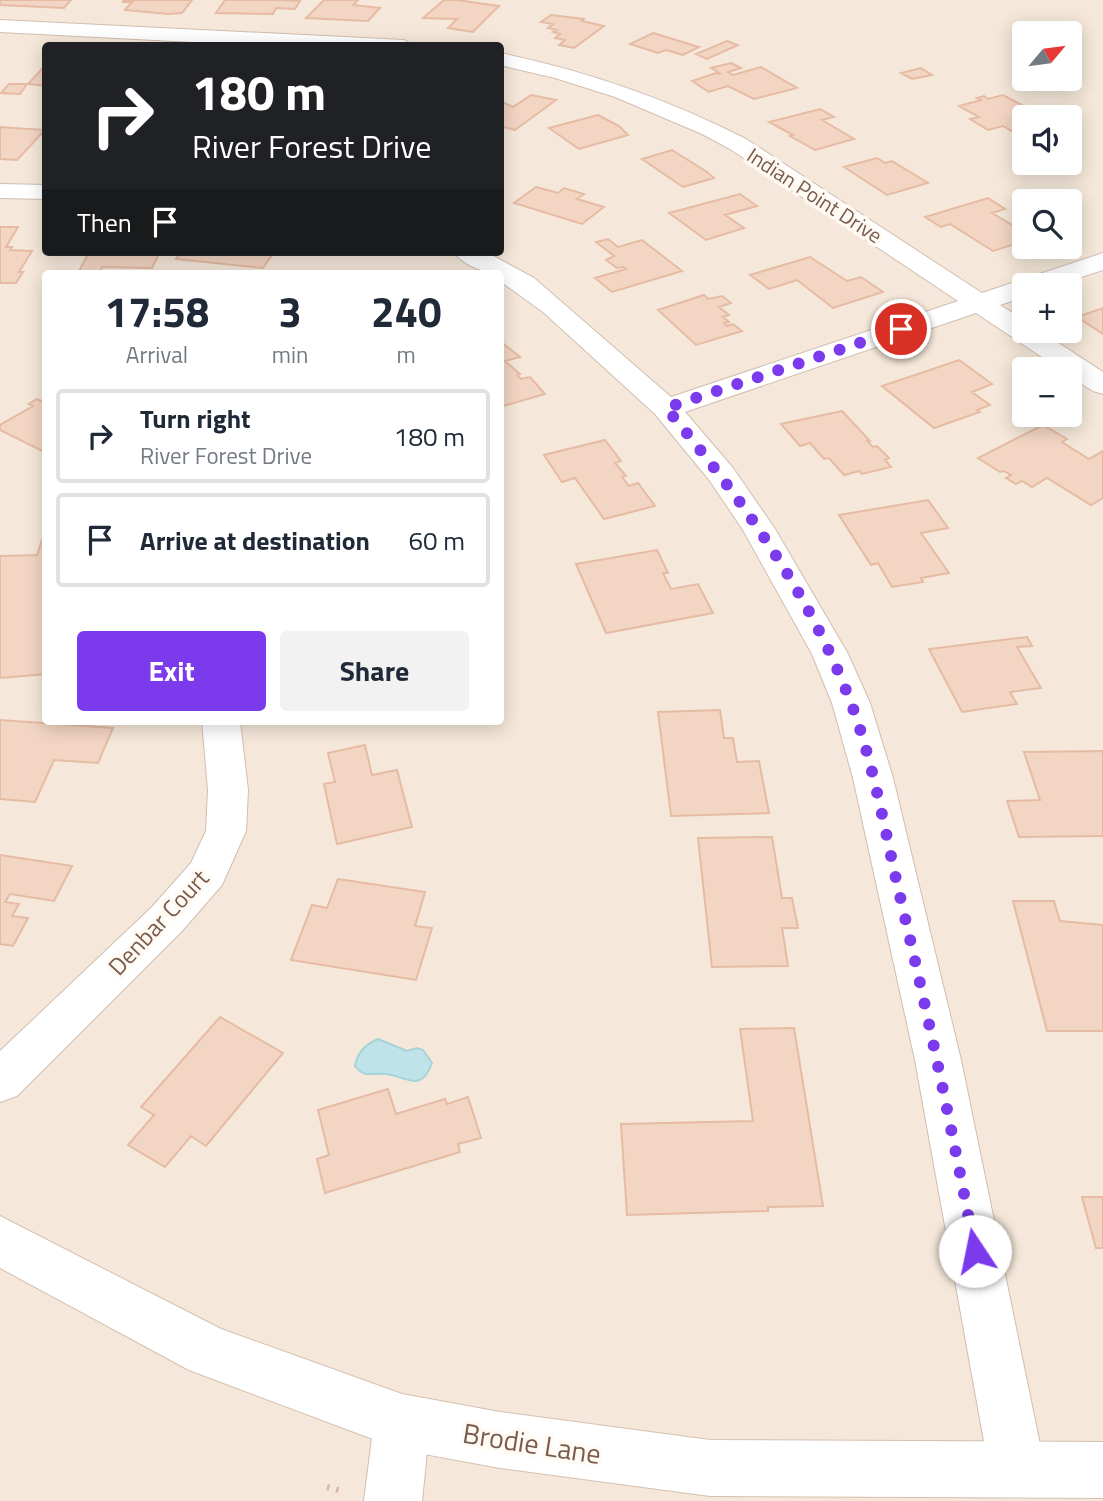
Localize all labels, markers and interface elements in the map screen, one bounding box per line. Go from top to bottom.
north arrow [1012,21,1082,91]
map controls [1012,21,1082,427]
text: 180 m [192,54,326,129]
icon: right [77,70,168,161]
button: sound [1012,105,1082,175]
text: River Forest Drive [192,122,431,170]
street label: Indian Point Drive [741,139,889,251]
button: search [1012,189,1082,259]
text: Then [77,203,132,242]
icon: arrive [146,203,184,241]
button: + [1012,273,1082,343]
text: 17:58 [104,279,209,343]
text: 3 [278,279,302,343]
text: 240 [371,279,441,343]
pin [871,299,931,359]
icon: arrive [882,310,920,348]
text: Arrival [126,337,188,372]
text: min [272,337,308,372]
text: m [397,337,416,372]
button: − [1012,357,1082,427]
text: Turn right [140,399,251,438]
icon: right [81,417,119,455]
text: 180 m [394,417,465,456]
text: River Forest Drive [140,438,312,473]
icon: arrive [81,521,119,559]
text: Arrive at destination [140,521,370,560]
text: 60 m [408,521,465,560]
button: Exit [77,631,266,711]
button: Share [280,631,469,711]
street label: Denbar Court [99,860,217,983]
position arrow [938,1214,1012,1288]
street label: Brodie Lane [460,1411,604,1475]

